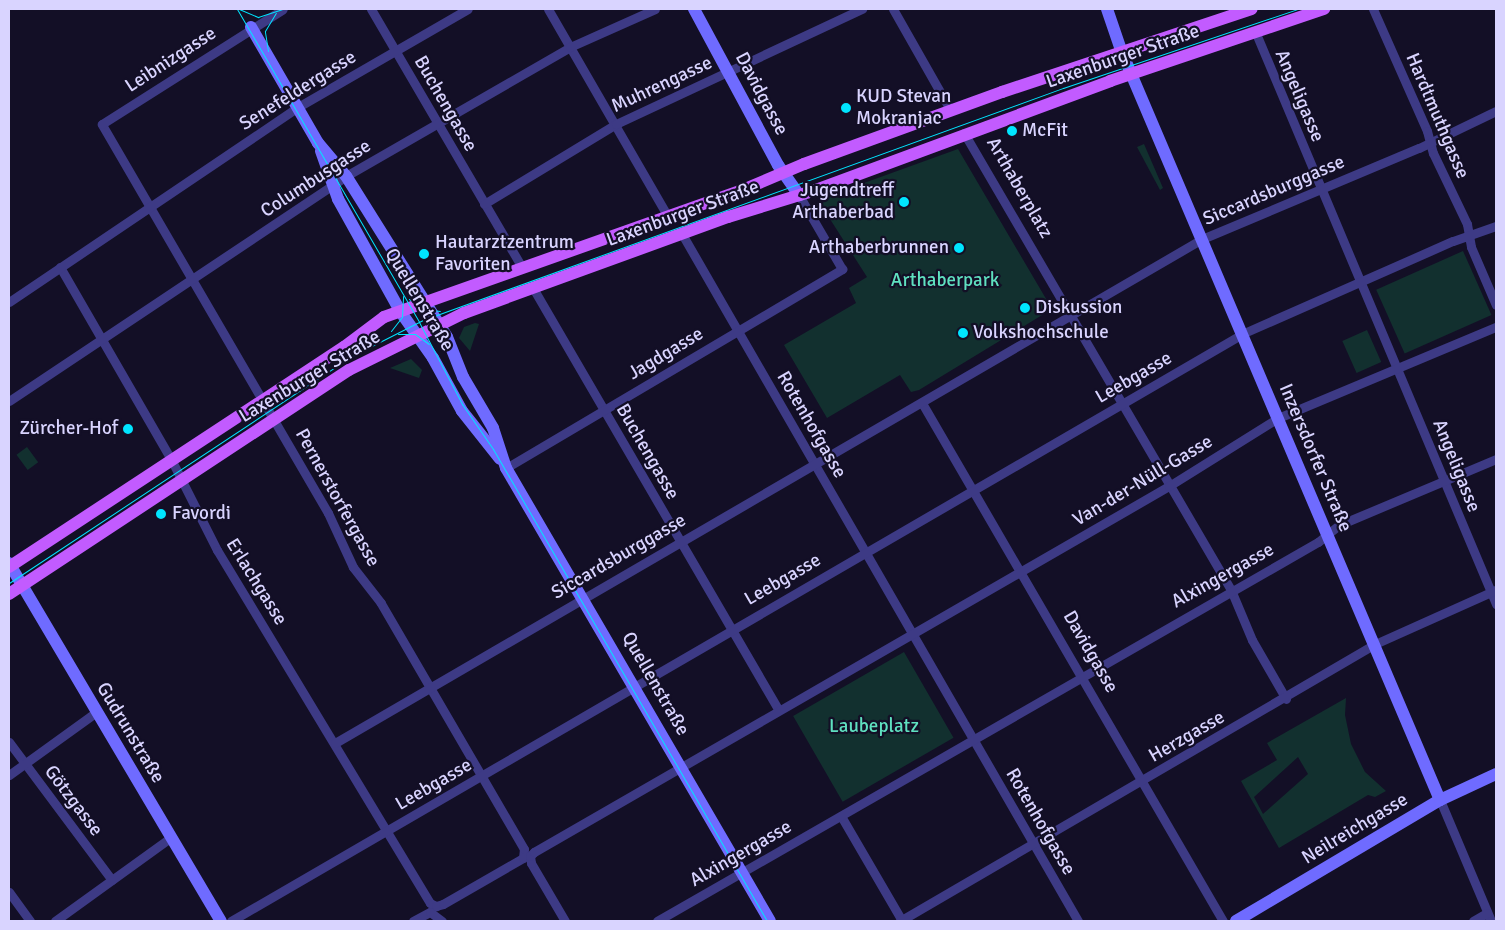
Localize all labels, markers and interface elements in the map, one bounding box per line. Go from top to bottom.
street label: Laxenburger Straße [1043,20,1203,94]
street label: Leibnizgasse [121,22,221,98]
street label: Senefeldergasse [235,46,361,136]
street label: Angeligasse [1269,46,1329,146]
street label: Davidgasse [730,49,792,139]
street label: Hardtmuthgasse [1400,50,1474,182]
street label: Buchengasse [408,52,482,156]
street label: Muhrengasse [608,52,716,118]
place label: KUD Stevan Mokranjac [856,86,951,130]
marker: KUD Stevan Mokranjac [840,102,852,114]
place label: McFit [1022,120,1068,142]
marker: McFit [1006,125,1018,137]
street label: Arthaberplatz [981,134,1057,242]
street label: Columbusgasse [257,135,375,223]
street label: Siccardsburggasse [1200,151,1348,231]
street label: Laxenburger Straße [604,176,762,252]
place label: Jugendtreff Arthaberbad [792,180,894,224]
marker: Jugendtreff Arthaberbad [898,196,910,208]
place label: Hautarztzentrum Favoriten [435,232,574,276]
place label: Arthaberbrunnen [809,237,949,259]
marker: Arthaberbrunnen [953,242,965,254]
street label: Quellenstraße [379,245,459,355]
marker: Hautarztzentrum Favoriten [417,247,431,261]
park label: Arthaberpark [891,270,999,292]
place label: Diskussion [1035,297,1122,319]
marker: Diskussion [1019,302,1031,314]
place label: Volkshochschule [973,322,1109,344]
street label: Jagdgasse [624,323,708,385]
street label: Laxenburger Straße [235,326,385,428]
marker: Volkshochschule [957,327,969,339]
street label: Leebgasse [1092,347,1176,409]
street label: Rotenhofgasse [771,368,851,482]
street label: Inzersdorfer Straße [1274,381,1356,535]
street label: Buchengasse [610,400,684,504]
street label: Angeligasse [1427,416,1485,516]
place label: Zürcher-Hof [19,418,118,440]
marker: Zürcher-Hof [122,423,134,435]
street label: Pernerstorfergasse [290,425,384,571]
street label: Van-der-Nüll-Gasse [1069,430,1217,532]
place label: Favordi [172,503,231,525]
marker: Favordi [154,507,168,521]
street label: Siccardsburggasse [548,509,690,605]
street label: Erlachgasse [220,534,292,630]
street label: Alxingergasse [1168,538,1278,614]
street label: Leebgasse [741,549,825,611]
street label: Davidgasse [1057,607,1123,697]
street label: Quellenstraße [616,628,694,740]
street label: Gudrunstraße [91,679,169,787]
street label: Herzgasse [1145,706,1229,768]
park label: Laubeplatz [829,716,919,738]
street label: Leebgasse [392,754,476,816]
street label: Götzgasse [39,761,107,841]
street label: Rotenhofgasse [1000,765,1080,879]
street label: Neilreichgasse [1298,788,1412,870]
street label: Alxingergasse [686,816,796,892]

